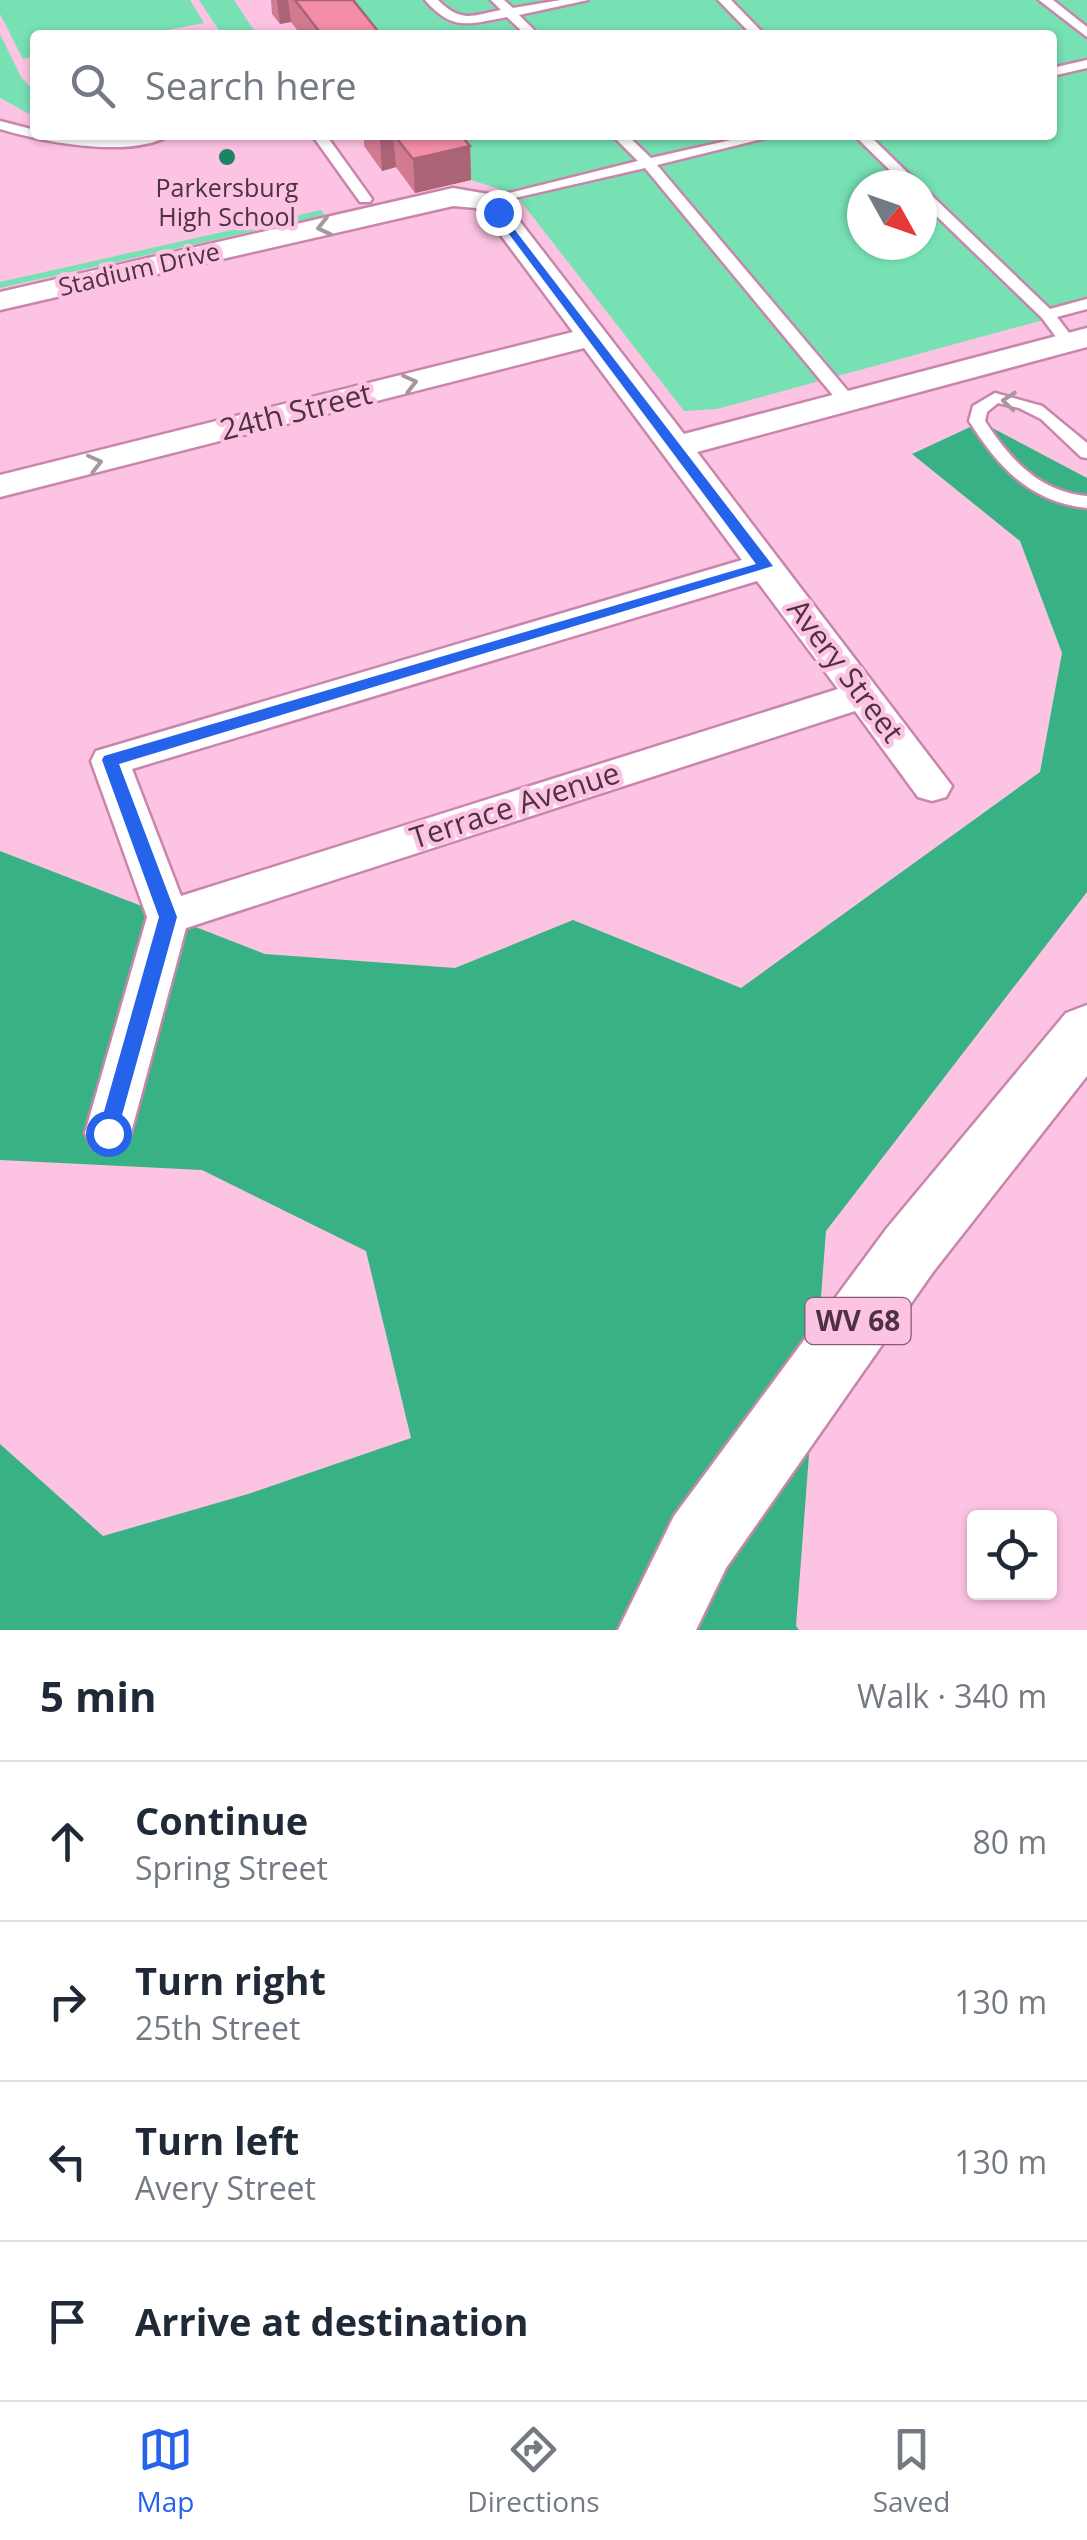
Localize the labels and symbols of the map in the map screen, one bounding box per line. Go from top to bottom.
marker: Parkersburg High School [216,146,238,168]
place label: Parkersburg High School [156,170,299,233]
north arrow [847,170,937,260]
route end [476,190,522,236]
one-way arrow [316,215,333,236]
street label: Stadium Drive [55,233,223,303]
street label: 24th Street [215,372,376,449]
one-way arrow [401,374,418,395]
one-way arrow [1001,391,1017,413]
one-way arrow [86,453,103,474]
street label: Avery Street [779,590,914,750]
street label: Terrace Avenue [405,751,625,858]
route start [86,1111,132,1157]
road number: WV 68 [806,1298,910,1344]

